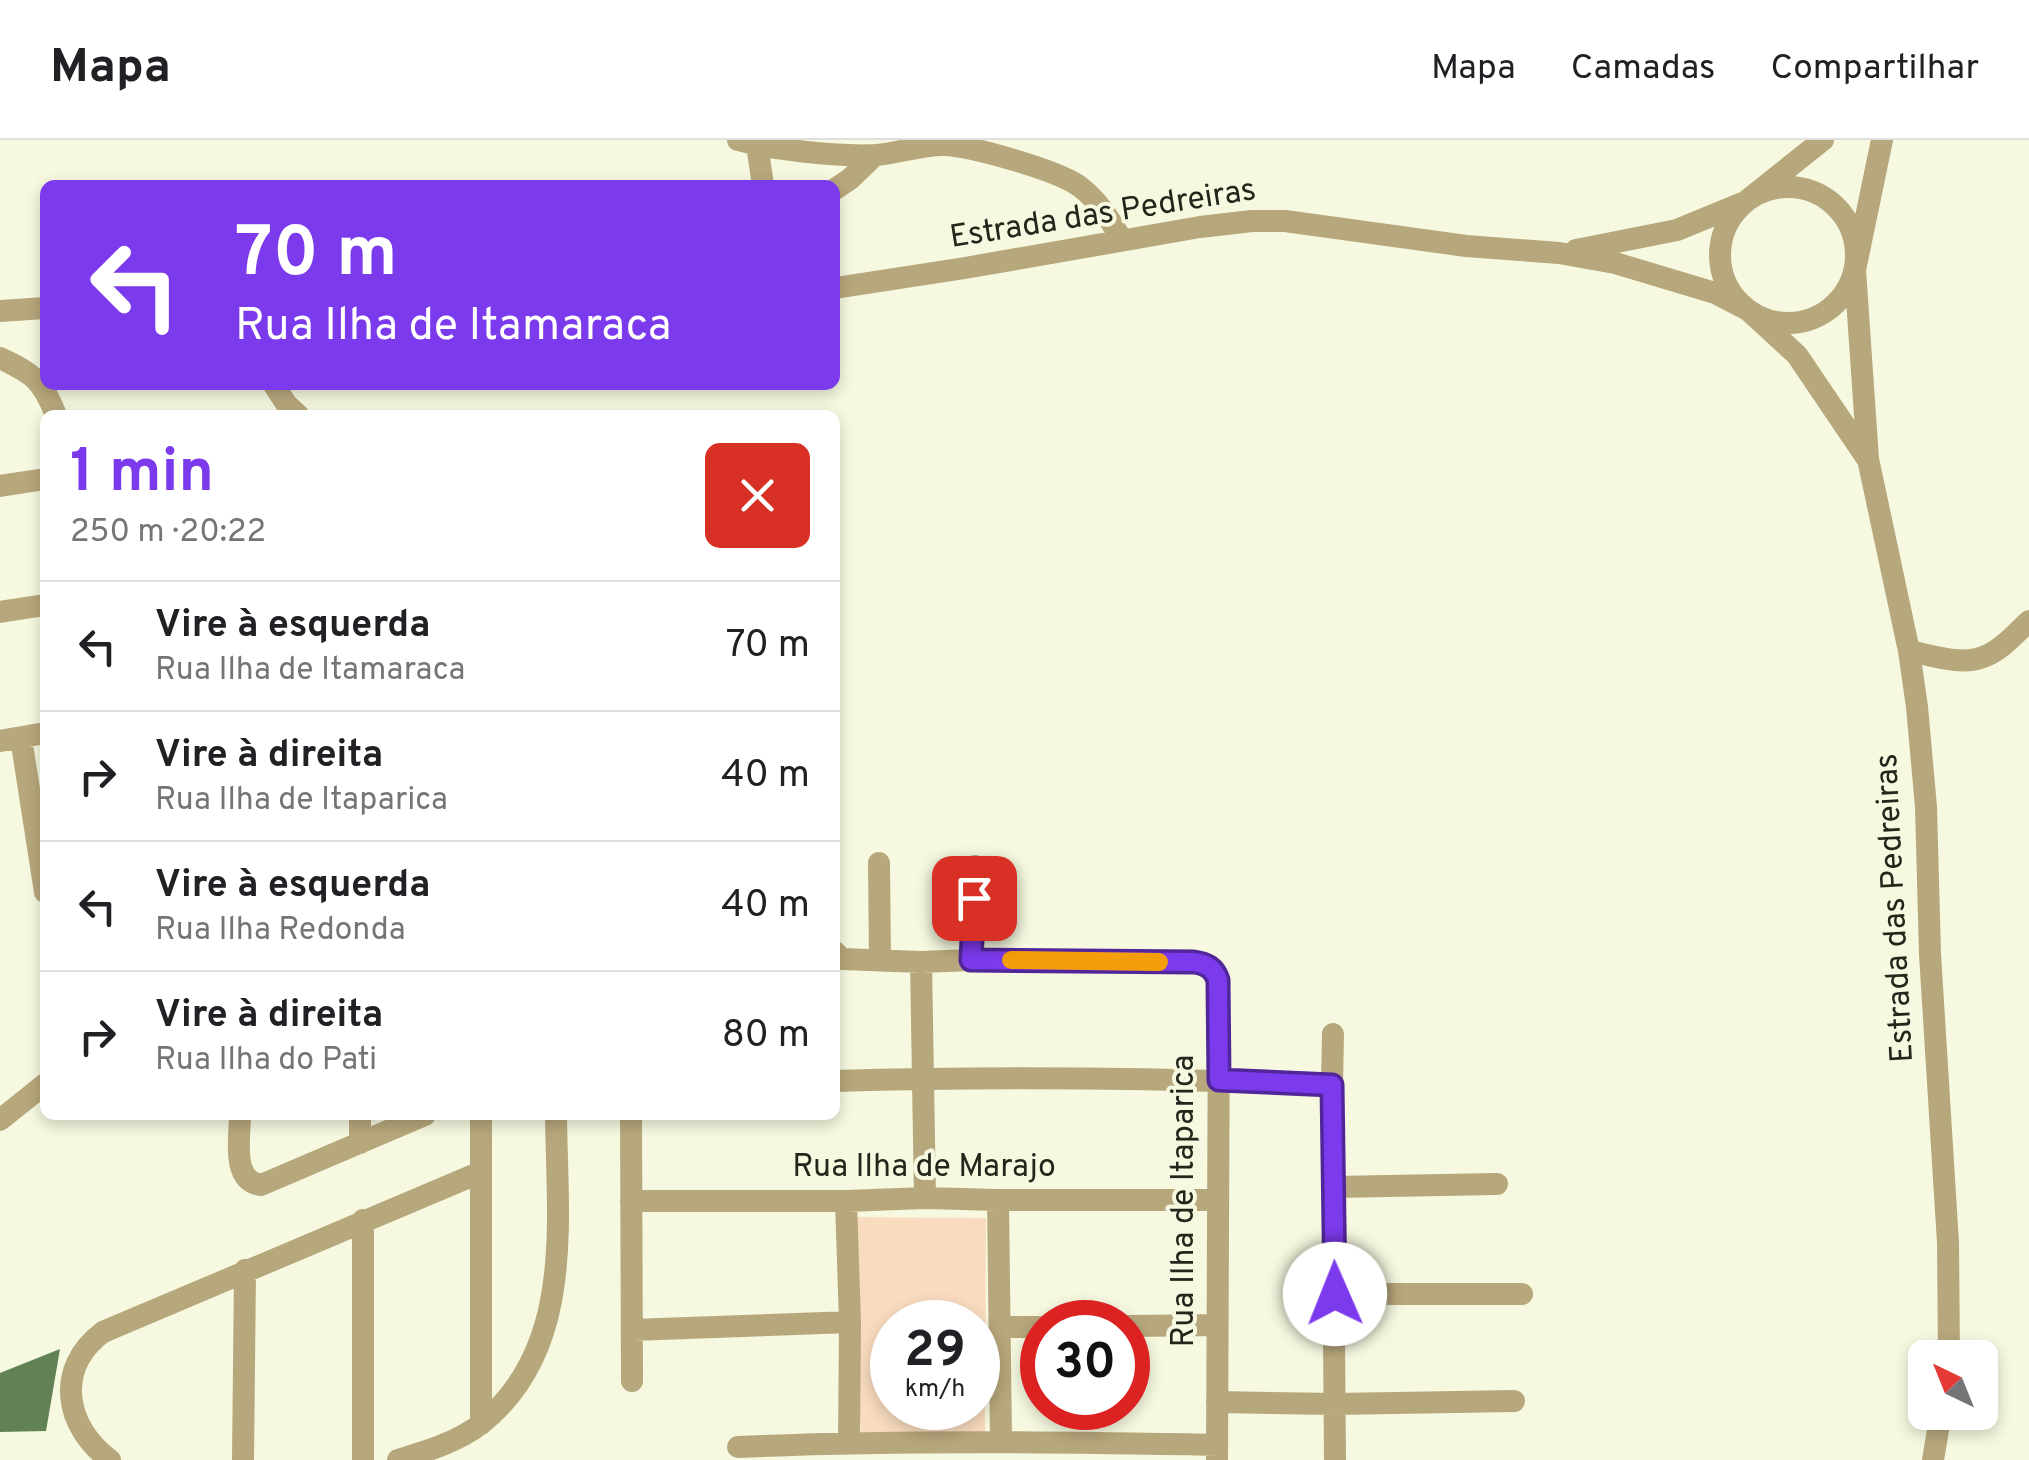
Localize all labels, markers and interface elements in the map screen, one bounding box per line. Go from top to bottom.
text: Mapa [50,39,171,99]
text: Mapa [1431,47,1516,91]
text: Camadas [1571,47,1716,91]
text: Compartilhar [1771,47,1979,91]
street label: Estrada das Pedreiras [947,171,1259,259]
text: 70 m [235,212,398,301]
icon: left [70,220,200,350]
text: Rua Ilha de Itamaraca [235,299,671,356]
text: 1 min [70,437,214,513]
button: close [705,443,810,548]
text: 250 m · 20:22 [70,513,266,553]
text: Vire à esquerda [155,602,430,651]
icon: left [70,619,125,674]
text: 70 m [726,622,810,671]
text: Rua Ilha de Itamaraca [155,651,465,691]
text: Vire à direita [155,732,383,781]
icon: right [70,749,125,804]
text: 40 m [721,752,810,801]
street label: Estrada das Pedreiras [1868,752,1924,1064]
text: Rua Ilha de Itaparica [155,781,448,821]
pin [932,856,1017,941]
text: Vire à esquerda [155,862,430,911]
icon: arrive [947,871,1002,926]
icon: left [70,879,125,934]
text: 40 m [721,882,810,931]
text: Rua Ilha Redonda [155,911,406,951]
text: Vire à direita [155,992,383,1041]
icon: right [70,1009,125,1064]
text: 80 m [722,1012,810,1061]
text: Rua Ilha do Pati [155,1041,377,1081]
street label: Rua Ilha de Itaparica [1165,1055,1205,1347]
street label: Rua Ilha de Marajo [792,1148,1056,1188]
position arrow [1283,1242,1387,1346]
speed limit sign: 30 [1020,1300,1150,1430]
text: 29 [904,1321,966,1384]
north arrow [1908,1340,1998,1430]
map controls [1908,1340,1998,1430]
text: km/h [905,1374,965,1406]

